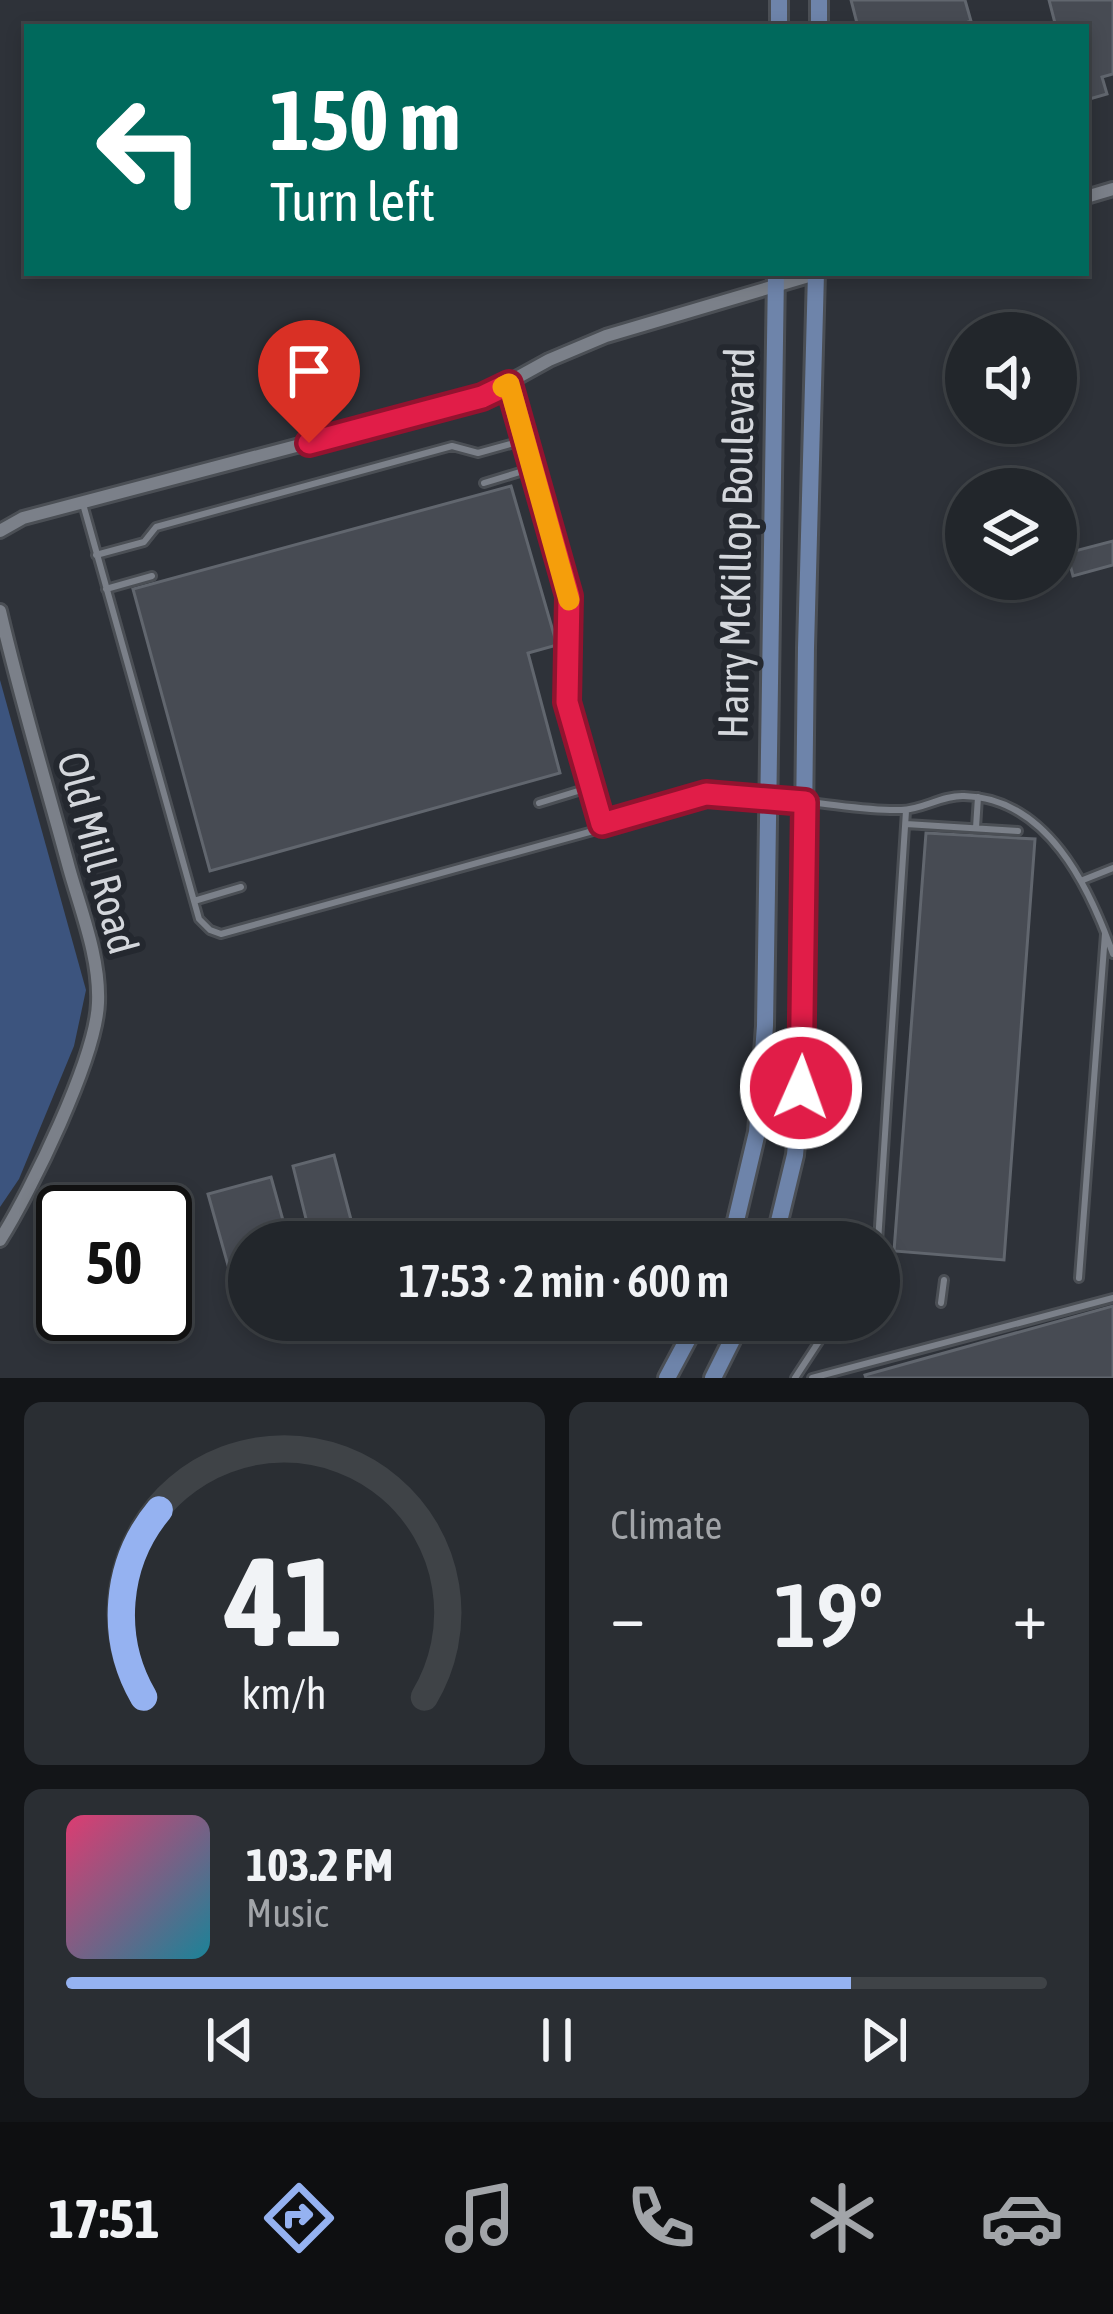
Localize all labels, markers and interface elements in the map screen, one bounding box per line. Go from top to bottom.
icon: left [72,72,228,228]
text: 150 m [270,72,460,168]
text: Turn left [270,171,435,232]
map controls [945,312,1077,600]
button: sound [945,312,1077,444]
pin [258,320,360,443]
icon: arrive [276,338,342,404]
street label: Harry McKillop Boulevard [709,347,763,739]
button: layers [945,468,1077,600]
street label: Old Mill Road [48,747,148,959]
position arrow [738,1025,864,1151]
speed limit sign: 50 [36,1185,192,1341]
text: 17:53 · 2 min · 600 m [399,1255,729,1307]
text: Climate [611,1503,722,1547]
text: 41 [225,1529,343,1672]
text: 19° [774,1563,883,1666]
text: − [611,1577,645,1653]
text: + [1013,1577,1047,1653]
text: km/h [242,1668,327,1717]
text: 103.2 FM [246,1839,393,1891]
text: Music [246,1891,328,1935]
icon: previous [197,2007,263,2073]
icon: pause [524,2007,590,2073]
icon: next [851,2007,917,2073]
icon: directions [257,2176,341,2260]
icon: music [438,2176,522,2260]
icon: phone [619,2176,703,2260]
icon: climate [800,2176,884,2260]
icon: car [980,2176,1064,2260]
text: 17:51 [48,2188,160,2249]

